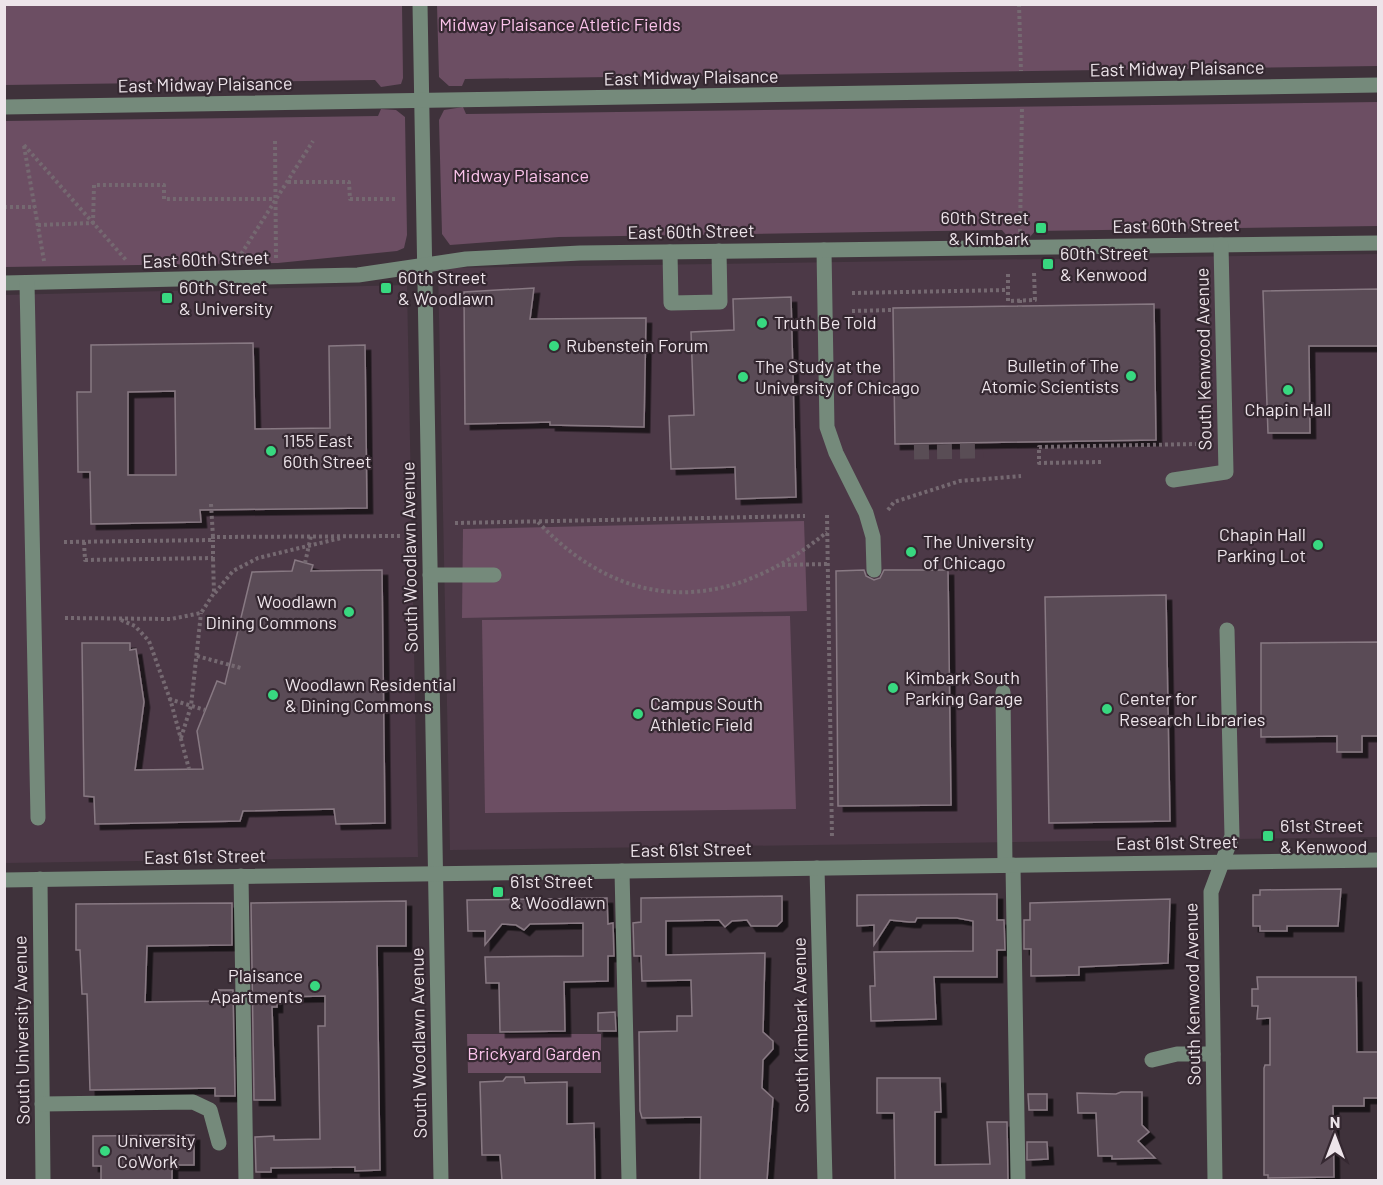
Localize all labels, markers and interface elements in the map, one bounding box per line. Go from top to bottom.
park label: Midway Plaisance Atletic Fields [439,13,681,35]
street label: East Midway Plaisance [1089,55,1265,81]
street label: East Midway Plaisance [603,64,779,90]
street label: East Midway Plaisance [117,71,293,97]
park label: Midway Plaisance [453,164,589,186]
place label: 60th Street & Kimbark [941,206,1029,249]
street label: East 60th Street [1112,213,1240,237]
street label: East 60th Street [627,219,755,243]
marker: 60th Street & Kimbark [1034,221,1048,235]
place label: 60th Street & Kenwood [1060,242,1148,285]
street label: East 60th Street [142,246,270,272]
marker: 60th Street & Kenwood [1041,257,1055,271]
place label: 60th Street & Woodlawn [398,266,494,309]
street label: South Kenwood Avenue [1190,268,1216,451]
place label: 60th Street & University [179,276,273,319]
marker: 60th Street & Woodlawn [379,281,393,295]
marker: 60th Street & University [160,291,174,305]
place label: Truth Be Told [774,311,877,333]
marker: Truth Be Told [755,316,769,330]
place label: Rubenstein Forum [566,334,708,356]
marker: Rubenstein Forum [547,339,561,353]
place label: Bulletin of The Atomic Scientists [981,354,1119,397]
place label: The Study at the University of Chicago [755,355,920,398]
marker: Bulletin of The Atomic Scientists [1124,369,1138,383]
marker: The Study at the University of Chicago [736,370,750,384]
marker: Chapin Hall [1281,383,1295,397]
place label: Chapin Hall [1245,398,1331,420]
place label: 1155 East 60th Street [283,429,371,472]
marker: 1155 East 60th Street [264,444,278,458]
street label: South Woodlawn Avenue [396,461,422,653]
place label: Chapin Hall Parking Lot [1217,523,1306,566]
place label: The University of Chicago [923,530,1034,573]
marker: Chapin Hall Parking Lot [1311,538,1325,552]
marker: The University of Chicago [904,545,918,559]
place label: Woodlawn Dining Commons [206,590,337,633]
marker: Woodlawn Dining Commons [342,605,356,619]
place label: Kimbark South Parking Garage [905,666,1023,709]
place label: Woodlawn Residential & Dining Commons [285,673,456,716]
marker: Kimbark South Parking Garage [886,681,900,695]
place label: Center for Research Libraries [1119,687,1265,730]
marker: Woodlawn Residential & Dining Commons [266,688,280,702]
place label: Campus South Athletic Field [650,692,763,735]
marker: Center for Research Libraries [1100,702,1114,716]
marker: Campus South Athletic Field [631,707,645,721]
place label: 61st Street & Kenwood [1280,814,1367,857]
marker: 61st Street & Kenwood [1261,829,1275,843]
street label: East 61st Street [1116,830,1238,854]
street label: East 61st Street [630,837,752,861]
street label: East 61st Street [144,844,266,868]
place label: 61st Street & Woodlawn [510,870,606,913]
marker: 61st Street & Woodlawn [491,885,505,899]
street label: South Kenwood Avenue [1179,903,1205,1086]
street label: South University Avenue [8,935,34,1125]
street label: South Kimbark Avenue [787,937,813,1113]
street label: South Woodlawn Avenue [405,947,431,1139]
place label: Plaisance Apartments [210,964,303,1007]
marker: Plaisance Apartments [308,979,322,993]
park label: Brickyard Garden [467,1042,601,1064]
north arrow [1305,1107,1365,1167]
text: N [1330,1112,1340,1131]
place label: University CoWork [117,1129,195,1172]
marker: University CoWork [98,1144,112,1158]

